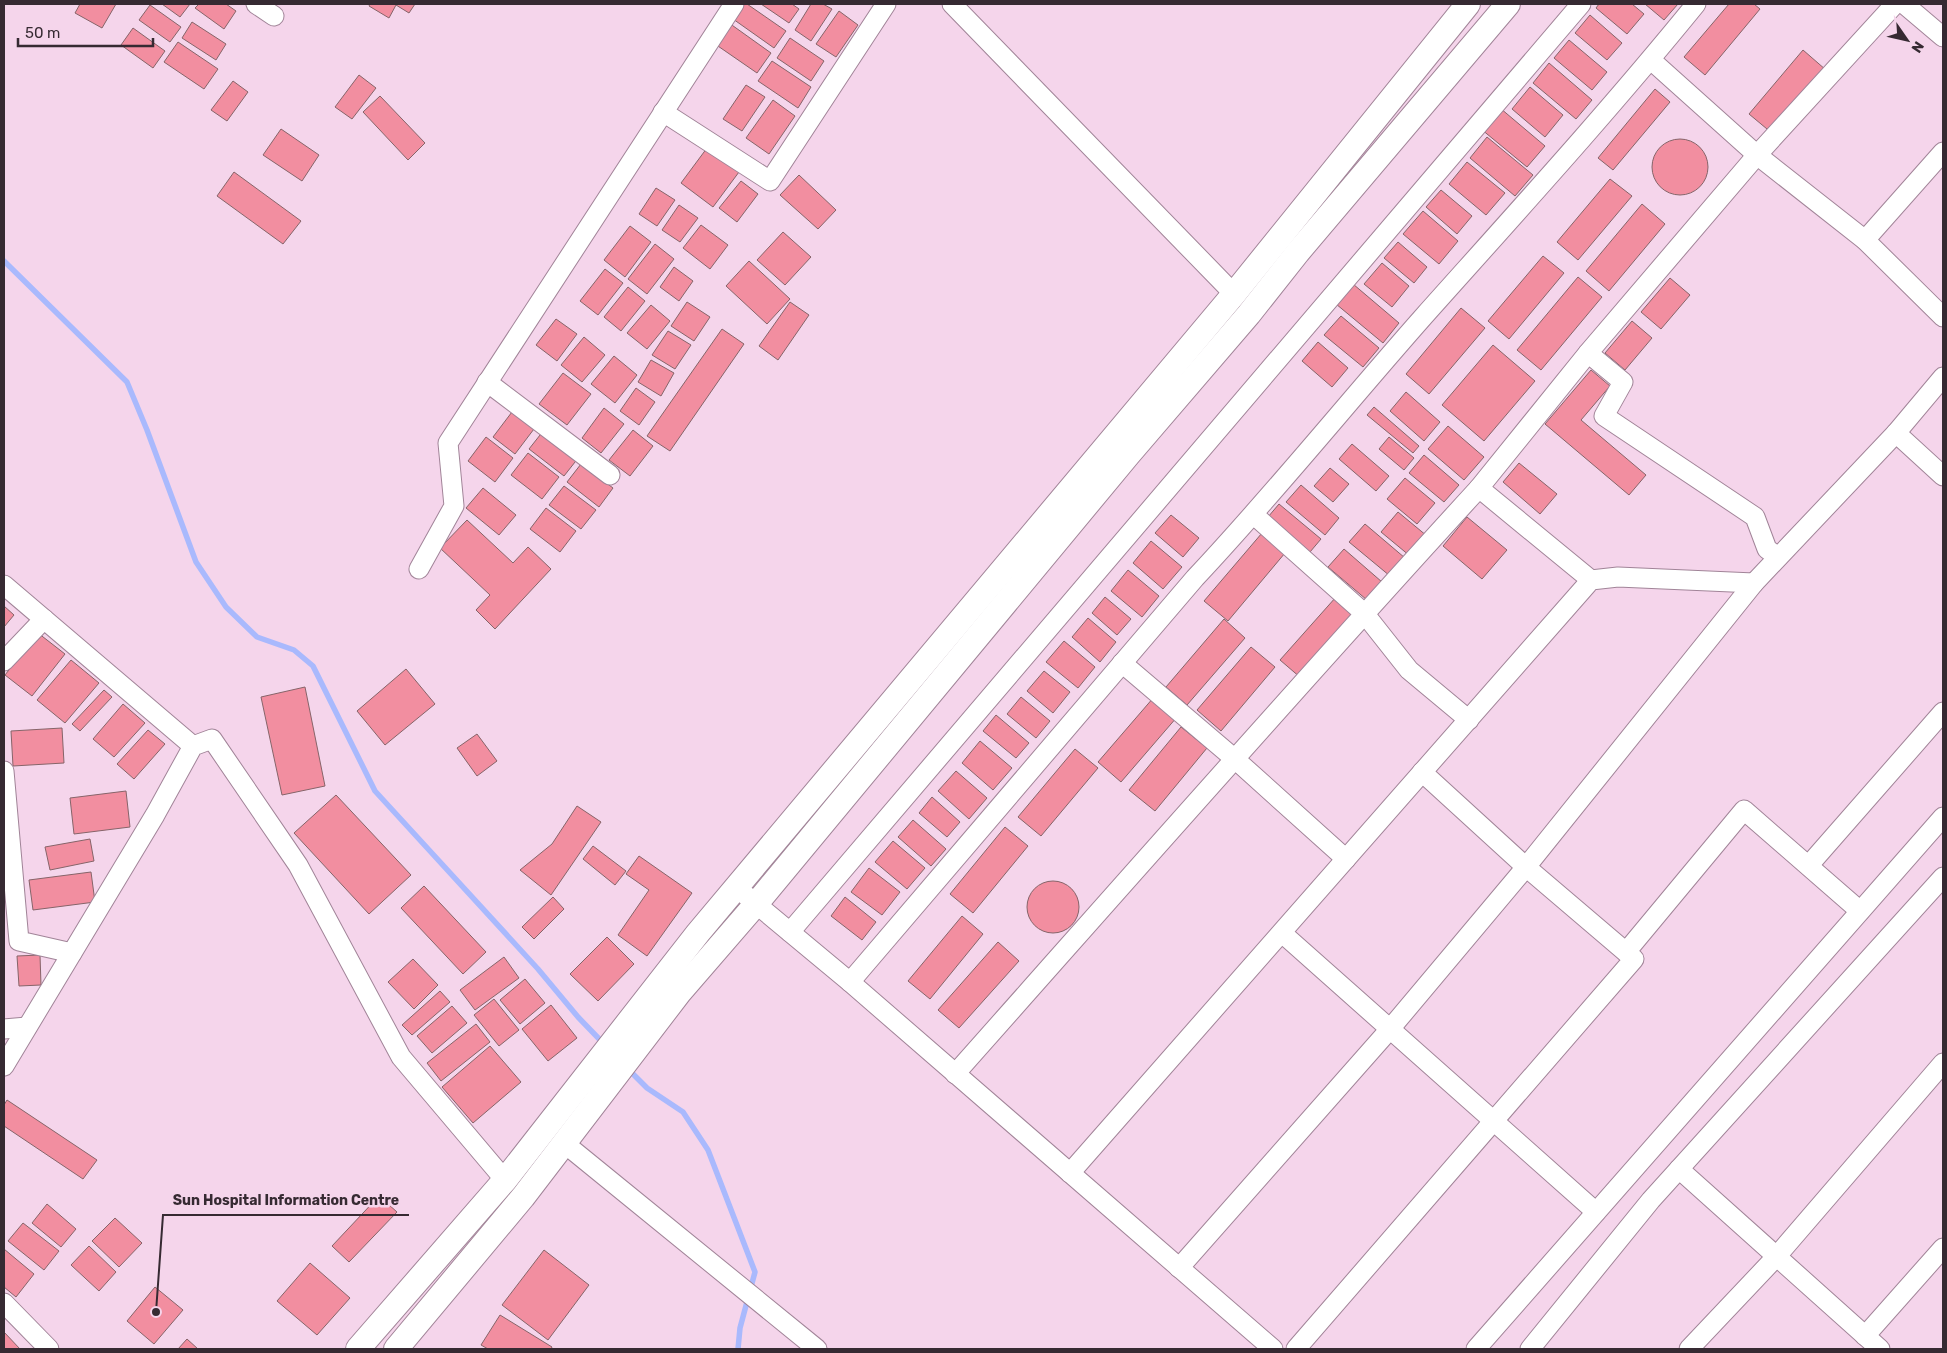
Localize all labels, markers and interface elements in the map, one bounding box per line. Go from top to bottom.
scale bar [18,15,152,47]
north arrow [1882,15,1932,65]
text: 50 m [25,24,60,42]
text: N [1907,38,1927,56]
callout: Sun Hospital Information Centre [163,1186,409,1215]
text: Sun Hospital Information Centre [173,1192,399,1209]

